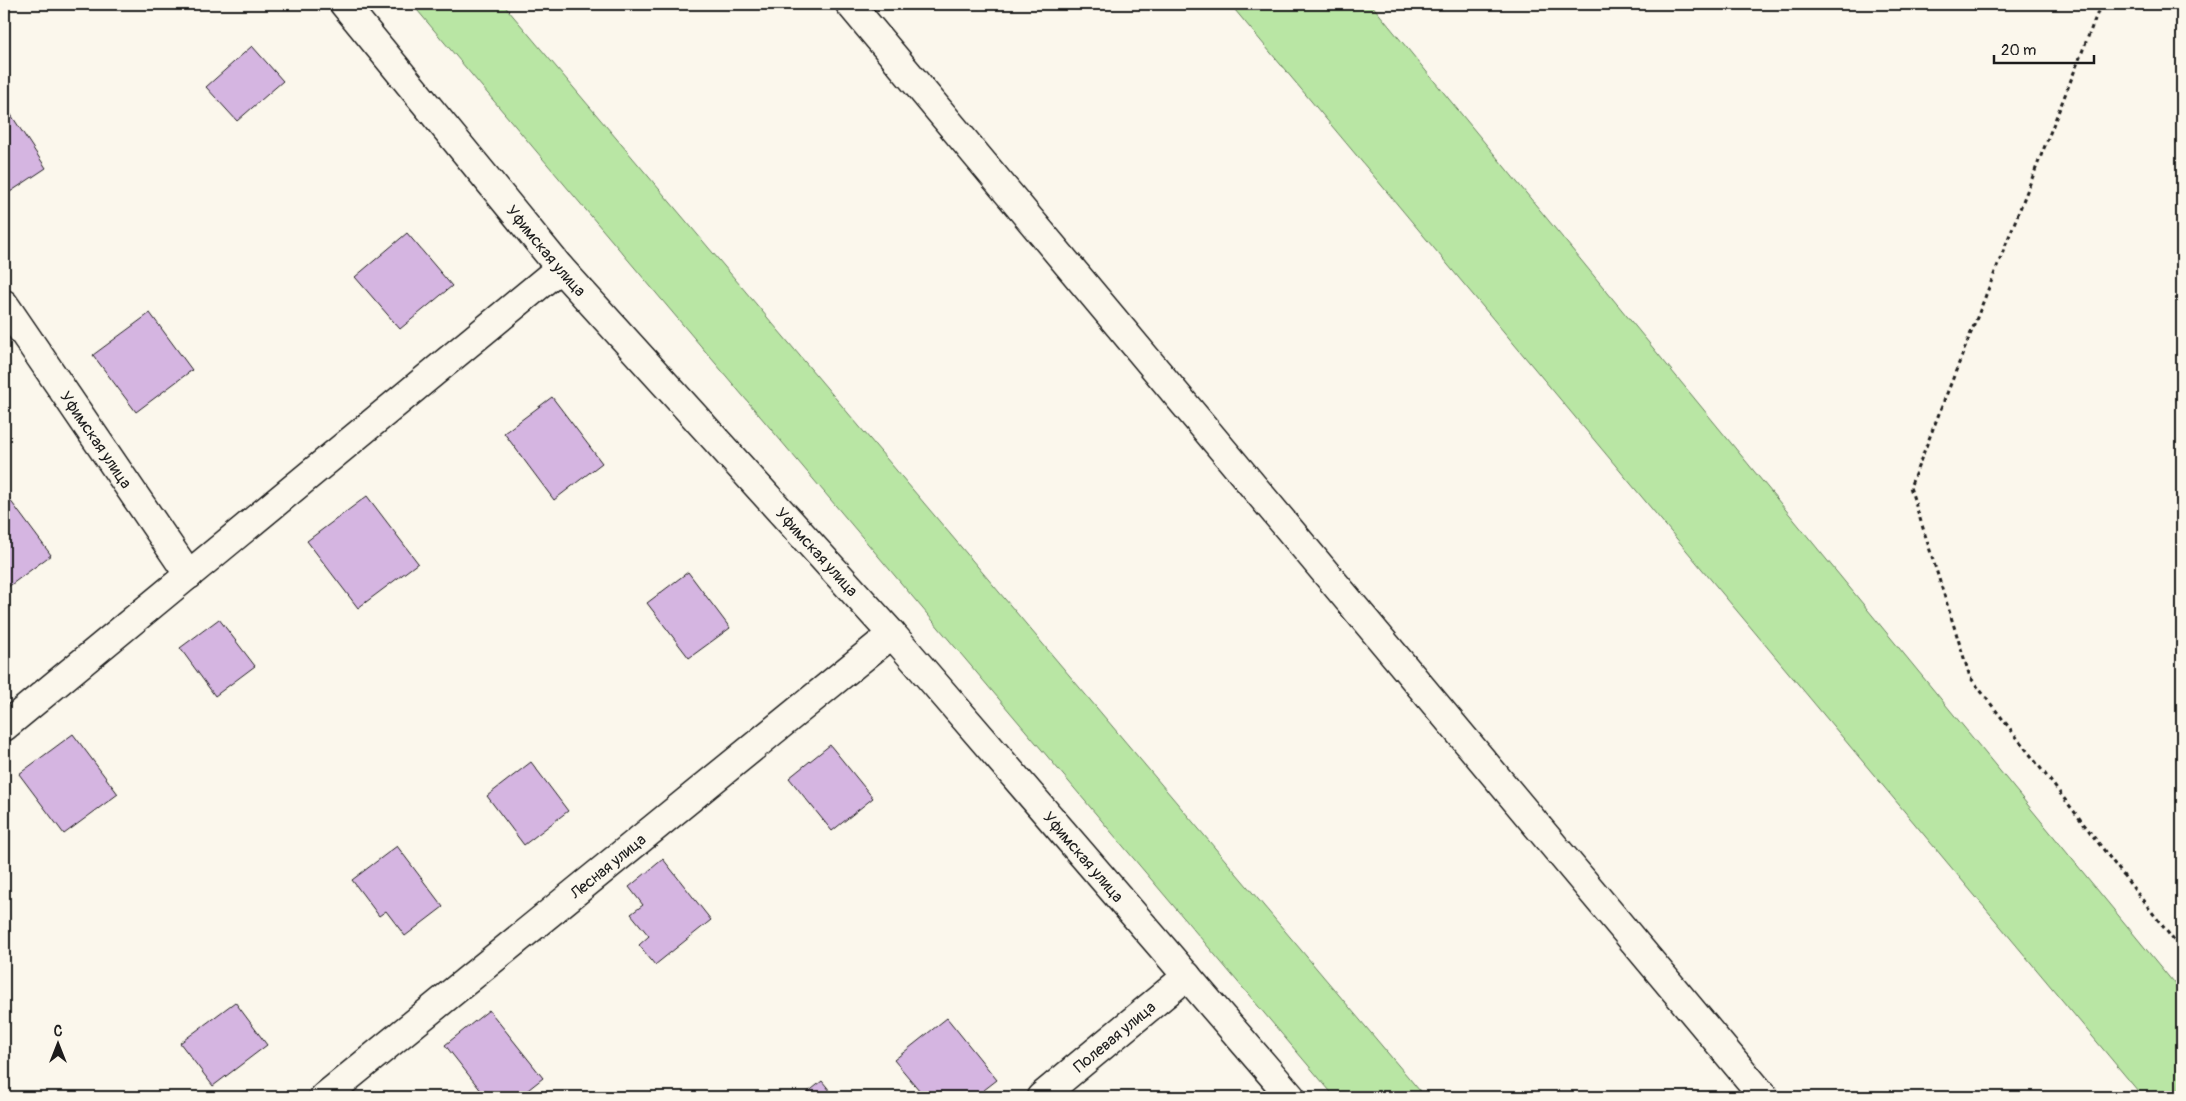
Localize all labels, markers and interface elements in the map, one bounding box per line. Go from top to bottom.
scale bar [1994,32,2094,64]
text: 20 m [2001,41,2036,60]
street label: Уфимская улица [502,201,590,301]
street label: Уфимская улица [55,388,136,492]
street label: Уфимская улица [771,504,862,601]
street label: Уфимская улица [1038,808,1128,907]
street label: Лесная улица [566,830,650,904]
street label: Полевая улица [1070,997,1160,1077]
north arrow [32,1018,82,1068]
text: С [54,1023,63,1040]

